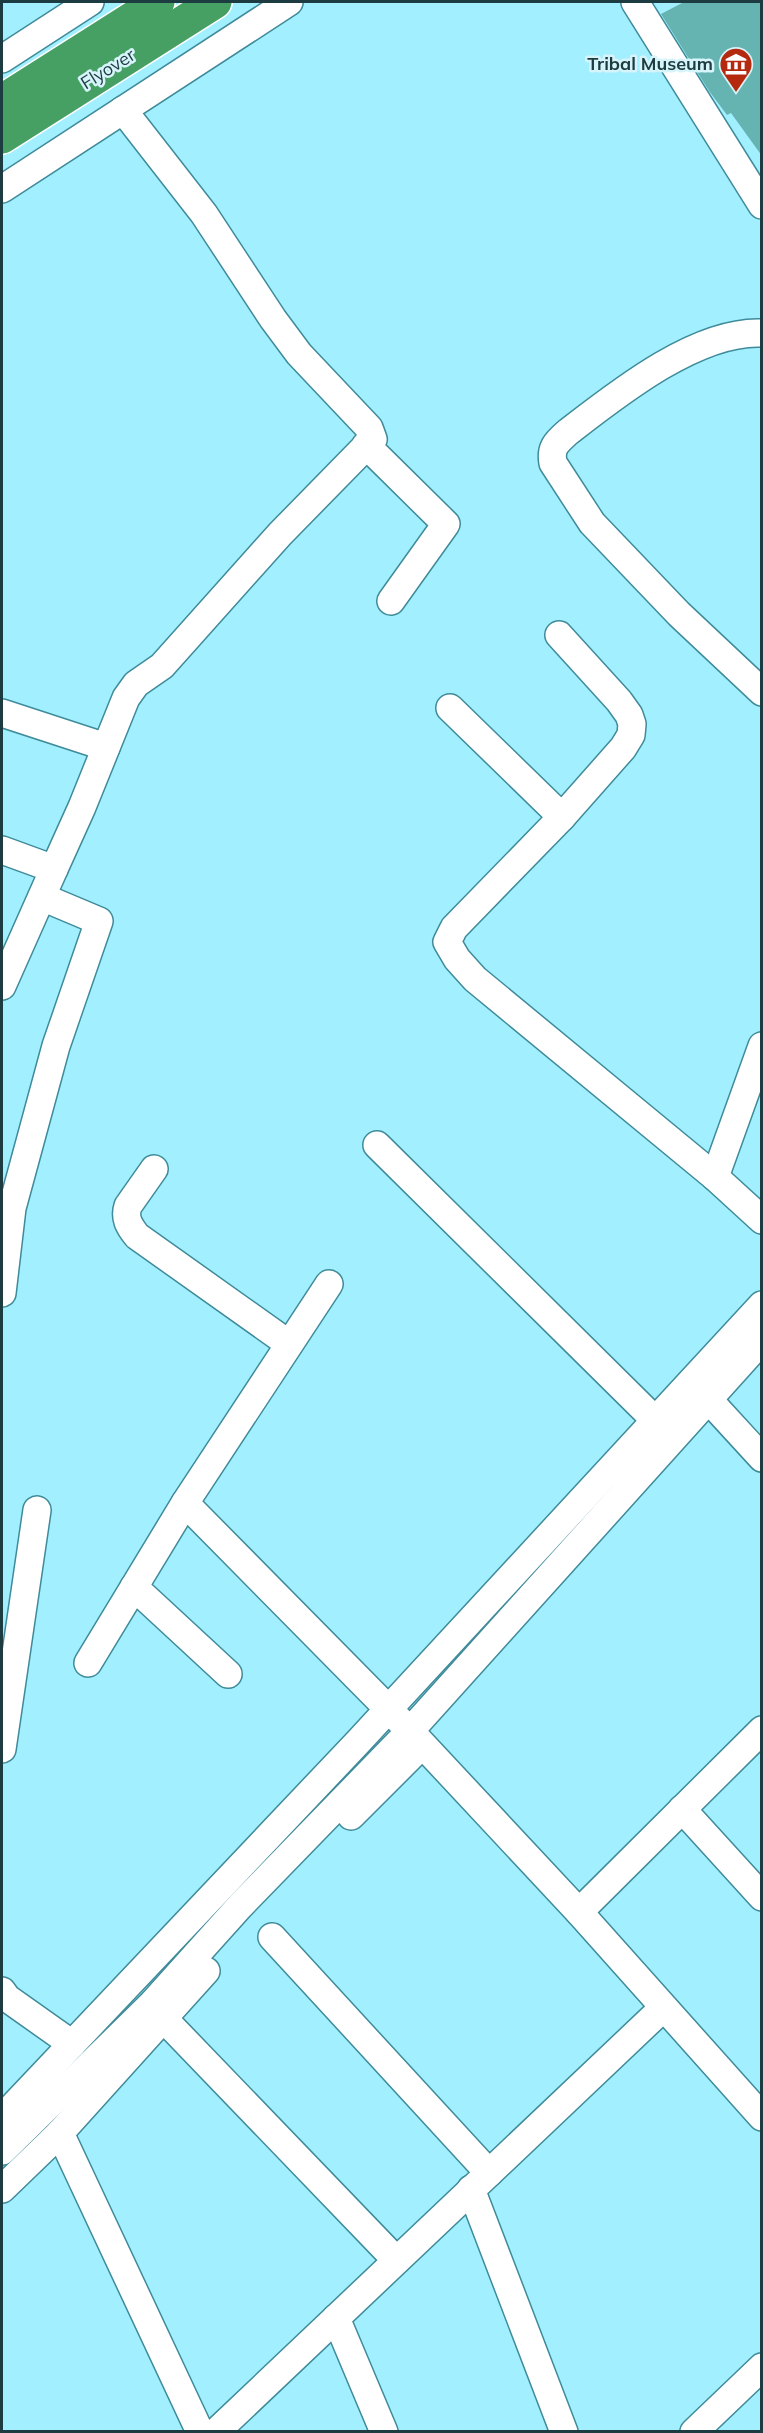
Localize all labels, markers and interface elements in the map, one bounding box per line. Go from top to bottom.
street label: Flyover [76,43,140,94]
museum icon: Tribal Museum [718,46,754,93]
place label: Tribal Museum [587,52,713,75]

